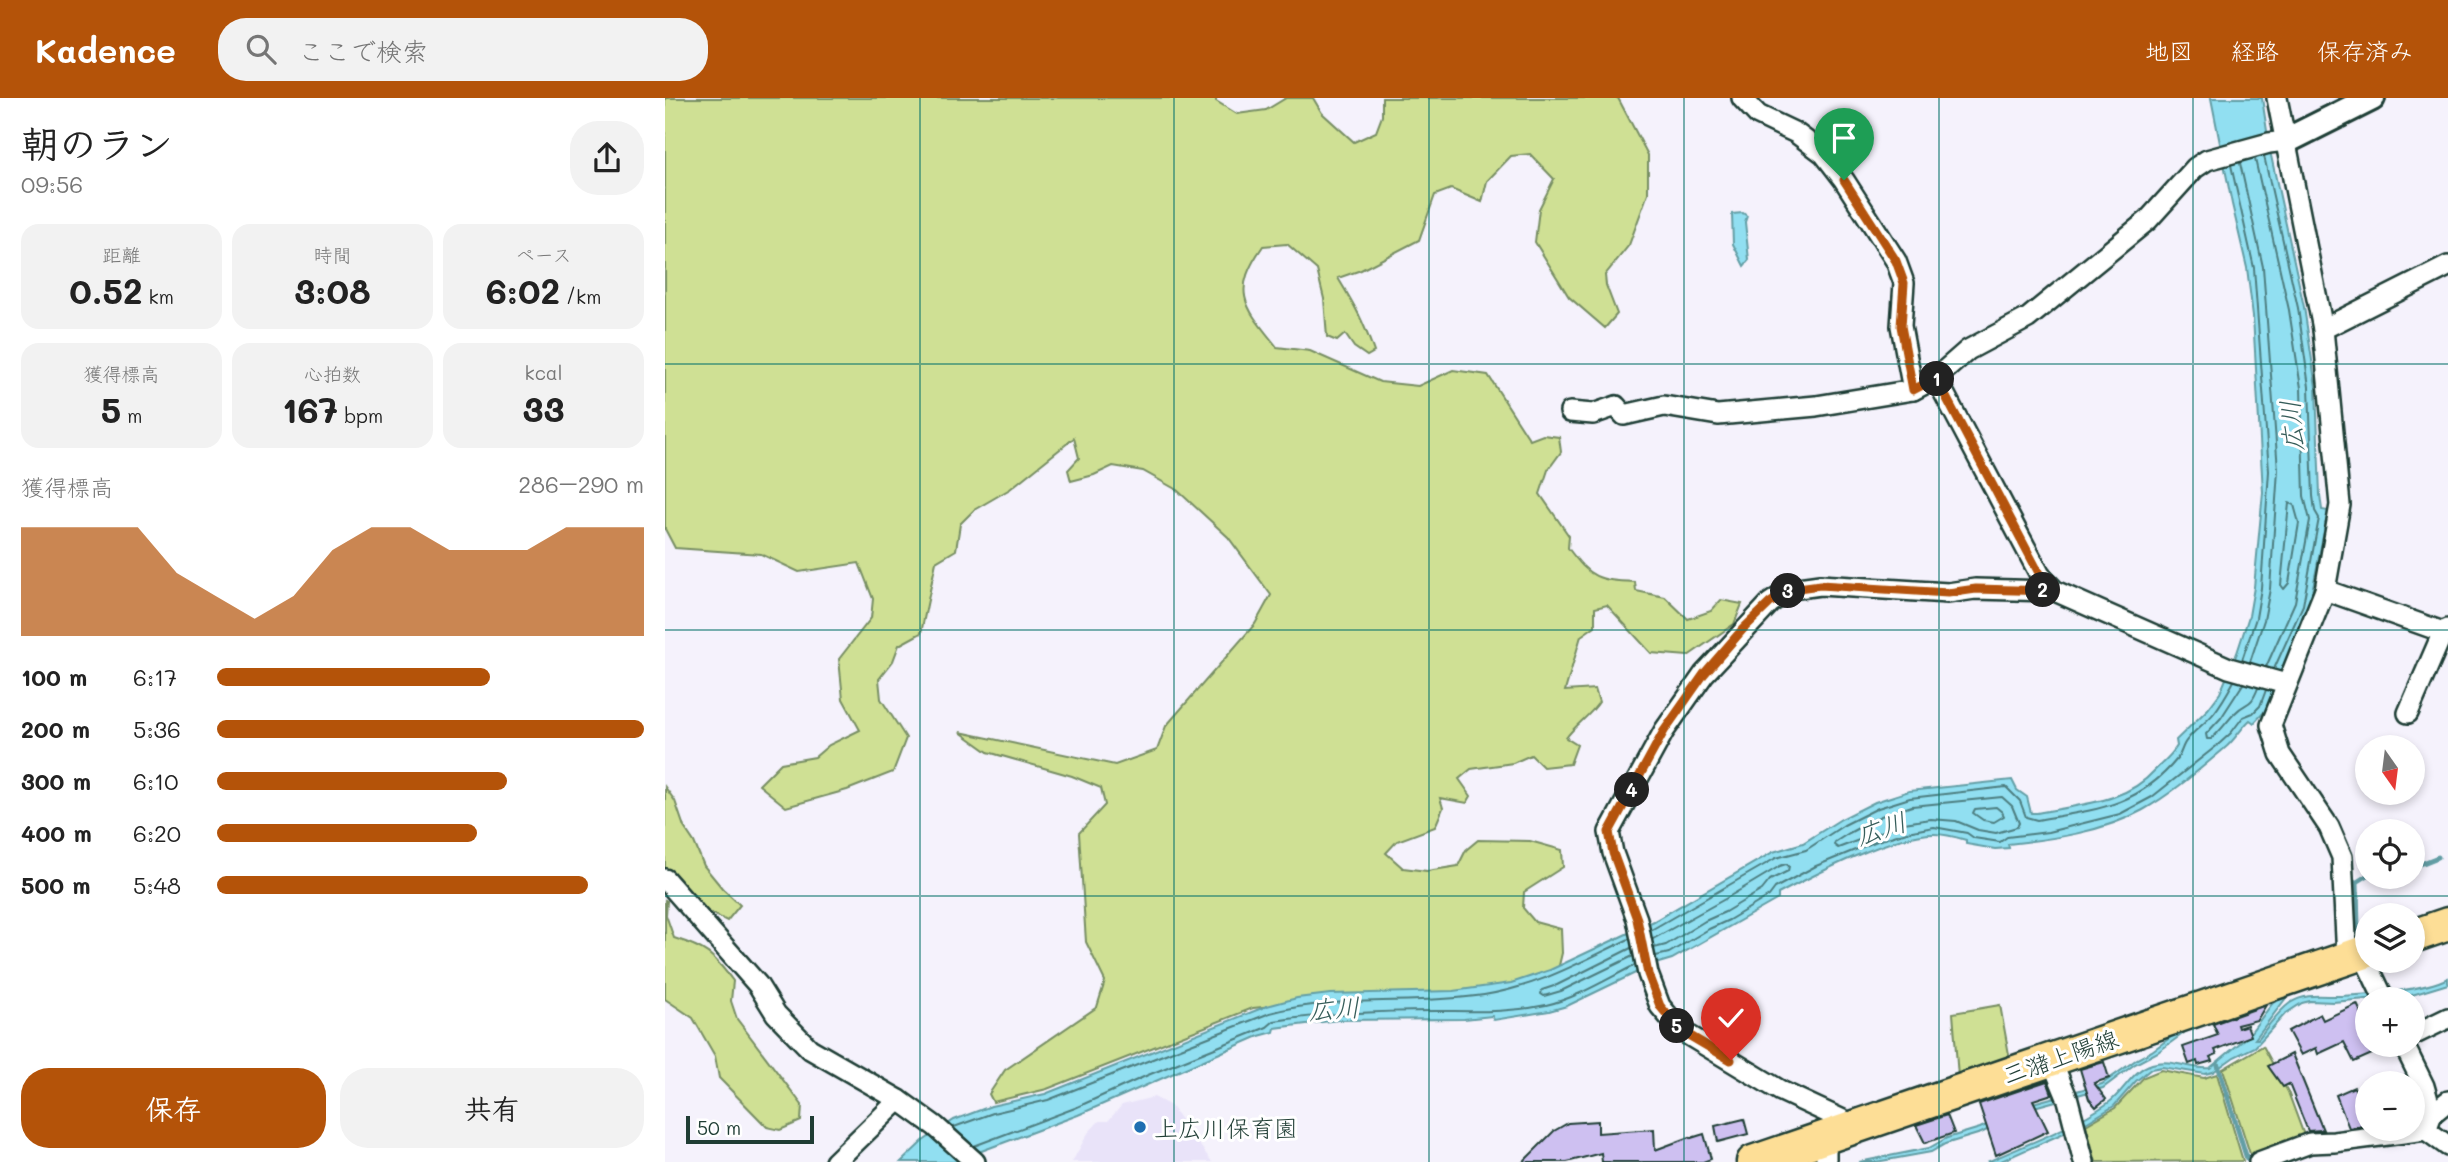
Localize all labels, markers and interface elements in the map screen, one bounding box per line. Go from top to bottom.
search box [218,18,708,81]
text: Kadence [35,28,176,71]
icon: search [242,30,280,68]
text: ここで検索 [298,34,428,68]
text: 地図 [2145,35,2193,66]
text: 経路 [2231,35,2279,66]
text: 保存済み [2317,35,2413,66]
pin [1814,108,1874,180]
text: 朝のラン [21,118,173,168]
icon: arrive [1825,119,1863,157]
button: share [570,121,644,195]
text: 09:56 [21,169,83,199]
text: 距離 [102,242,141,267]
text: 時間 [313,242,352,267]
text: ペース [516,242,571,267]
text: 0.52 [69,267,142,313]
text: 3:08 [294,267,371,313]
text: 6:02 [486,267,560,313]
text: km [142,284,174,309]
text: /km [560,284,601,309]
text: kcal [525,360,562,385]
text: 獲得標高 [83,361,160,386]
text: 心拍数 [304,361,361,386]
pin: 1 [1919,362,1955,396]
text: 1 [1932,366,1941,391]
text: 33 [522,385,565,431]
text: 5 [101,386,121,432]
text: 167 [282,386,338,432]
water label: 広川 [2272,399,2310,453]
text: m [121,403,142,428]
text: bpm [338,403,383,428]
text: 286–290 m [518,469,644,499]
text: 獲得標高 [21,472,113,502]
pin: 2 [2025,573,2061,608]
pin: 3 [1771,574,1805,608]
text: 2 [2037,577,2048,602]
text: 3 [1782,578,1793,603]
text: 100 m [21,662,87,692]
text: 6:17 [133,662,177,692]
text: 200 m [21,714,90,744]
text: 5:36 [133,714,181,744]
north arrow [2355,735,2425,805]
map controls [2355,735,2425,1141]
text: 300 m [21,766,91,796]
text: 6:10 [133,766,179,796]
pin: 4 [1615,772,1649,808]
text: 4 [1625,777,1638,802]
water label: 広川 [1851,804,1911,852]
text: 400 m [21,818,92,848]
text: 6:20 [133,818,181,848]
button: locate [2355,819,2425,889]
text: 500 m [21,870,91,900]
text: 5:48 [133,870,181,900]
button: layers [2355,903,2425,973]
button: + [2355,987,2425,1057]
pin [1701,988,1761,1060]
water label: 広川 [1307,989,1361,1027]
icon: check [1712,999,1750,1037]
pin: 5 [1660,1009,1695,1044]
text: 5 [1671,1013,1682,1038]
street label: 三潴上陽線 [1998,1022,2122,1090]
button: 保存 [21,1068,326,1148]
button: 共有 [340,1068,644,1148]
button: − [2355,1071,2425,1141]
place label: 上広川保育園 [1154,1112,1298,1143]
scale bar [686,1113,814,1145]
text: 50 m [697,1115,741,1140]
marker: 上広川保育園 [1132,1119,1148,1135]

